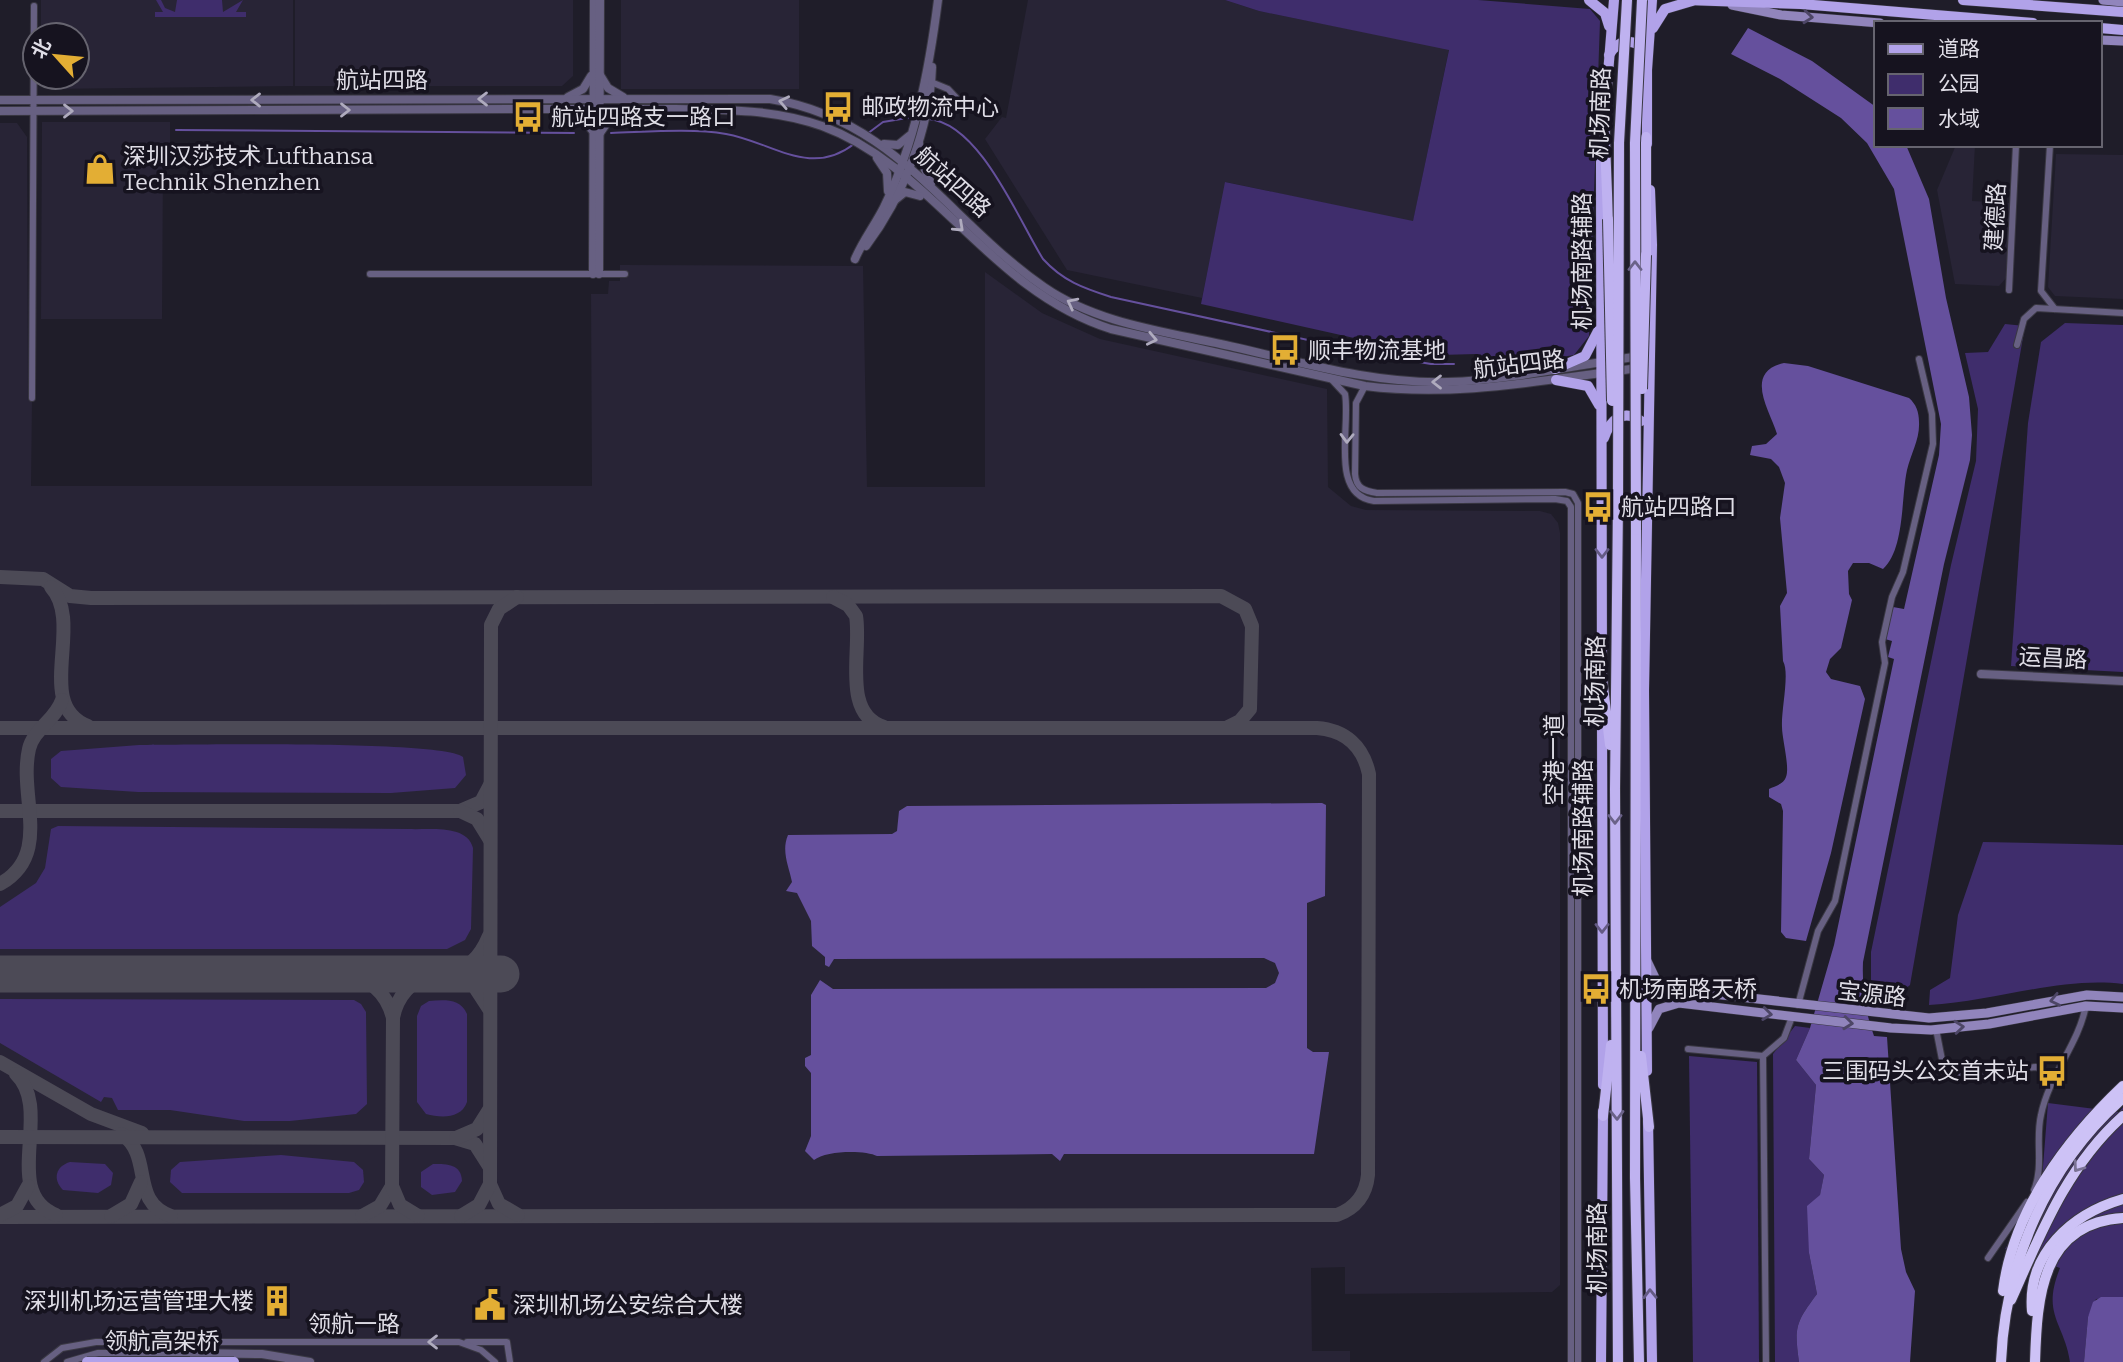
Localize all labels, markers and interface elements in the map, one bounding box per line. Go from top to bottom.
one-way arrow [1802,9,1813,24]
north arrow [21,21,91,91]
legend [1874,21,2102,147]
text: 北 [27,35,56,62]
text: 道路 [1938,36,1980,62]
street label: 航站四路 [336,66,428,94]
street label: 机场南路 [1584,67,1616,159]
text: 公园 [1938,71,1980,97]
bus stop icon: 邮政物流中心 [821,90,855,124]
one-way arrow [477,91,488,107]
one-way arrow [250,92,260,108]
place label: 邮政物流中心 [861,93,999,121]
one-way arrow [778,95,790,110]
bus stop icon: 航站四路支一路口 [511,100,545,134]
one-way arrow [340,102,350,118]
one-way arrow [63,103,74,119]
place label: 航站四路支一路口 [551,103,735,131]
text: 水域 [1938,106,1980,132]
street label: 航站四路 [909,141,997,223]
place label: 深圳汉莎技术 Lufthansa Technik Shenzhen [123,142,374,196]
shop icon: 深圳汉莎技术 Lufthansa Technik Shenzhen [83,152,117,186]
street label: 建德路 [1979,182,2011,252]
street label: 机场南路辅路 [1568,192,1596,330]
one-way arrow [951,219,964,232]
one-way arrow [1627,260,1643,271]
one-way arrow [1067,298,1079,312]
one-way arrow [1146,330,1158,345]
bus stop icon: 顺丰物流基地 [1268,333,1302,367]
place label: 顺丰物流基地 [1308,336,1446,364]
street label: 航站四路 [1472,344,1566,384]
one-way arrow [1431,374,1441,390]
one-way arrow [1339,433,1354,444]
bus stop icon: 航站四路口 [1581,490,1615,524]
place label: 航站四路口 [1621,493,1736,521]
one-way arrow [1594,548,1610,559]
street label: 机场南路 [1580,635,1610,727]
street label: 运昌路 [2018,642,2088,674]
street label: 空港一道 [1540,714,1568,806]
street label: 机场南路辅路 [1569,759,1597,897]
one-way arrow [1607,814,1623,825]
one-way arrow [1594,923,1610,933]
bus stop icon: 机场南路天桥 [1579,972,1613,1006]
place label: 机场南路天桥 [1619,975,1757,1003]
street label: 宝源路 [1836,976,1908,1012]
one-way arrow [2049,992,2061,1007]
one-way arrow [1761,1006,1773,1021]
one-way arrow [1842,1016,1854,1031]
one-way arrow [1953,1020,1964,1035]
bus stop icon: 三围码头公交首末站 [2035,1054,2069,1088]
place label: 三围码头公交首末站 [1822,1057,2029,1085]
one-way arrow [1609,1110,1625,1120]
one-way arrow [2074,1159,2086,1172]
street label: 机场南路 [1583,1202,1611,1294]
building icon: 深圳机场运营管理大楼 [260,1284,294,1318]
place label: 深圳机场运营管理大楼 [24,1287,254,1315]
public building icon: 深圳机场公安综合大楼 [473,1288,507,1322]
one-way arrow [1642,1288,1657,1299]
place label: 深圳机场公安综合大楼 [513,1291,743,1319]
street label: 领航一路 [308,1310,400,1338]
street label: 领航高架桥 [105,1327,220,1355]
one-way arrow [427,1334,438,1350]

